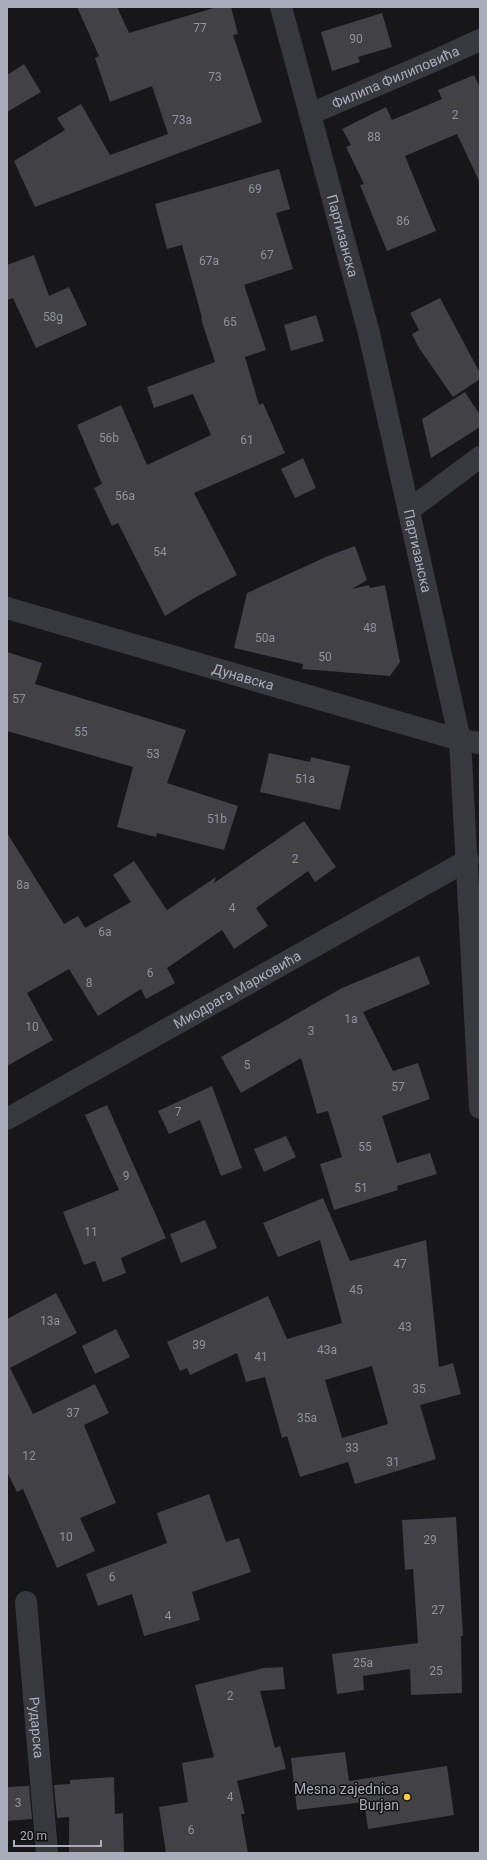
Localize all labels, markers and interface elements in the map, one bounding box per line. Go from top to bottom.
house number: 77 [193,21,207,35]
house number: 90 [349,32,363,46]
street label: Филипа Филиповића [329,43,462,112]
house number: 73 [208,70,222,84]
house number: 2 [452,108,459,122]
house number: 73a [172,113,192,127]
house number: 88 [367,130,381,144]
house number: 69 [248,182,262,196]
street label: Партизанска [324,193,362,279]
house number: 86 [396,214,410,228]
house number: 67 [260,248,274,262]
house number: 67a [199,254,219,268]
house number: 58g [43,310,63,324]
house number: 65 [223,315,237,329]
house number: 56b [99,431,119,445]
house number: 61 [240,433,254,447]
house number: 56a [115,489,135,503]
street label: Партизанска [401,508,435,594]
house number: 54 [153,545,167,559]
house number: 48 [363,621,377,635]
house number: 50a [255,631,275,645]
house number: 50 [318,650,332,664]
street label: Дунавска [211,660,276,693]
house number: 57 [12,692,26,706]
house number: 55 [74,725,88,739]
house number: 53 [146,747,160,761]
house number: 51a [295,772,315,786]
house number: 51b [207,812,227,826]
house number: 2 [292,852,299,866]
house number: 8a [16,878,30,892]
house number: 4 [229,901,236,915]
house number: 6a [98,925,112,939]
street label: Миодрага Марковића [171,948,304,1032]
house number: 6 [147,966,154,980]
house number: 8 [86,976,93,990]
house number: 1a [344,1012,358,1026]
house number: 10 [25,1020,39,1034]
house number: 3 [308,1024,314,1038]
house number: 5 [244,1058,251,1072]
house number: 57 [391,1080,405,1094]
house number: 7 [175,1105,182,1119]
house number: 55 [358,1140,372,1154]
house number: 9 [123,1169,129,1183]
house number: 51 [354,1181,368,1195]
house number: 11 [84,1225,98,1239]
house number: 47 [393,1257,407,1271]
house number: 45 [349,1283,363,1297]
house number: 13a [40,1314,60,1328]
house number: 43 [398,1320,412,1334]
house number: 39 [192,1338,206,1352]
house number: 43a [317,1343,337,1357]
house number: 41 [254,1350,268,1364]
house number: 35 [412,1382,426,1396]
house number: 37 [66,1406,80,1420]
house number: 35a [297,1411,317,1425]
house number: 33 [345,1441,359,1455]
house number: 12 [22,1449,36,1463]
house number: 31 [386,1455,400,1469]
house number: 10 [59,1530,73,1544]
house number: 29 [423,1533,437,1547]
house number: 6 [109,1570,116,1584]
house number: 27 [431,1603,445,1617]
house number: 4 [165,1609,172,1623]
house number: 25a [353,1656,373,1670]
house number: 25 [429,1664,443,1678]
house number: 2 [227,1689,234,1703]
street label: Рударска [26,1696,47,1759]
place label: Mesna zajednica Burjan [294,1781,399,1813]
house number: 4 [227,1790,234,1804]
marker: Mesna zajednica Burjan [402,1792,412,1802]
house number: 3 [15,1796,21,1810]
scale bar [14,1822,101,1848]
house number: 6 [188,1823,195,1837]
text: 20 m [20,1829,47,1843]

